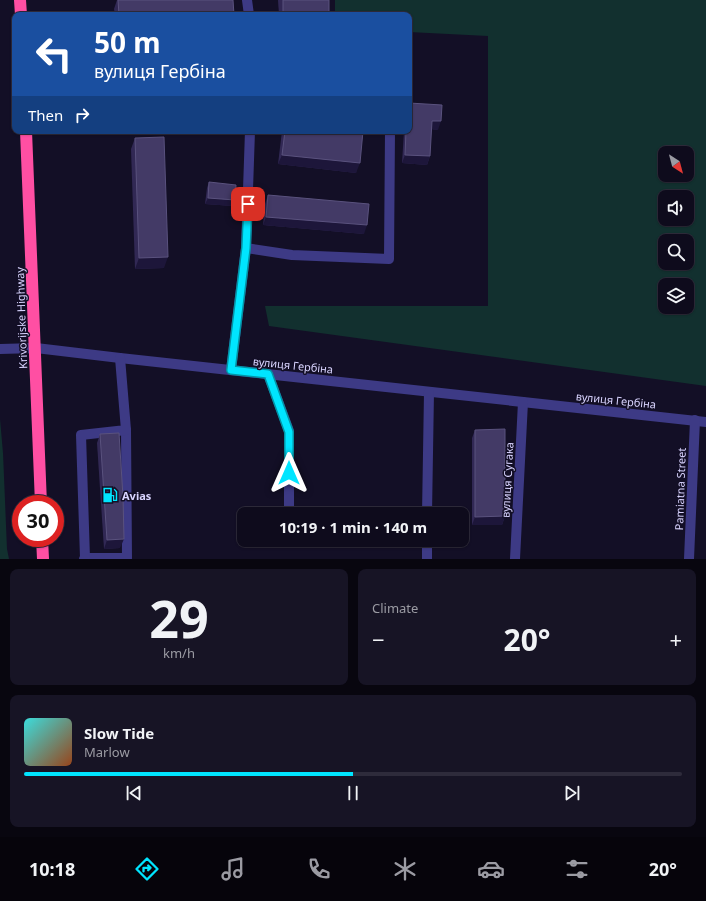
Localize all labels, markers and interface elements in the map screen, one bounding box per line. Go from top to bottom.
text: 50 m [94,23,161,61]
icon: left [28,28,80,80]
text: вулиця Гербіна [94,59,226,83]
icon: right [71,104,93,126]
text: Then [28,105,63,125]
north arrow [658,146,694,182]
map controls [658,146,694,314]
pin [231,187,265,221]
button: sound [658,190,694,226]
icon: arrive [237,193,259,215]
button: search [658,234,694,270]
street label: Krivorijske Highway [12,266,30,369]
button: layers [658,278,694,314]
street label: вулиця Гербіна [252,353,334,377]
street label: вулиця Гербіна [575,388,657,412]
street label: вулиця Сугака [498,442,516,518]
street label: Pamiatna Street [671,447,689,531]
position arrow [268,452,310,494]
fuel station icon: Avias [101,486,119,504]
place label: Avias [122,488,152,503]
speed limit sign: 30 [12,495,64,547]
text: 10:19 · 1 min · 140 m [279,517,427,537]
text: 29 [149,582,209,653]
text: Climate [372,599,418,617]
text: 20° [503,619,551,660]
text: − [372,624,385,654]
text: + [669,624,682,654]
text: km/h [163,644,195,662]
text: Slow Tide [84,723,154,743]
text: Marlow [84,743,130,761]
icon: previous [123,782,145,804]
icon: pause [342,782,364,804]
icon: next [561,782,583,804]
icon: directions [133,855,161,883]
icon: music [219,855,247,883]
icon: phone [305,855,333,883]
icon: climate [391,855,419,883]
icon: car [477,855,505,883]
icon: filters [563,855,591,883]
text: 10:18 [29,857,75,881]
text: 20° [649,857,677,881]

